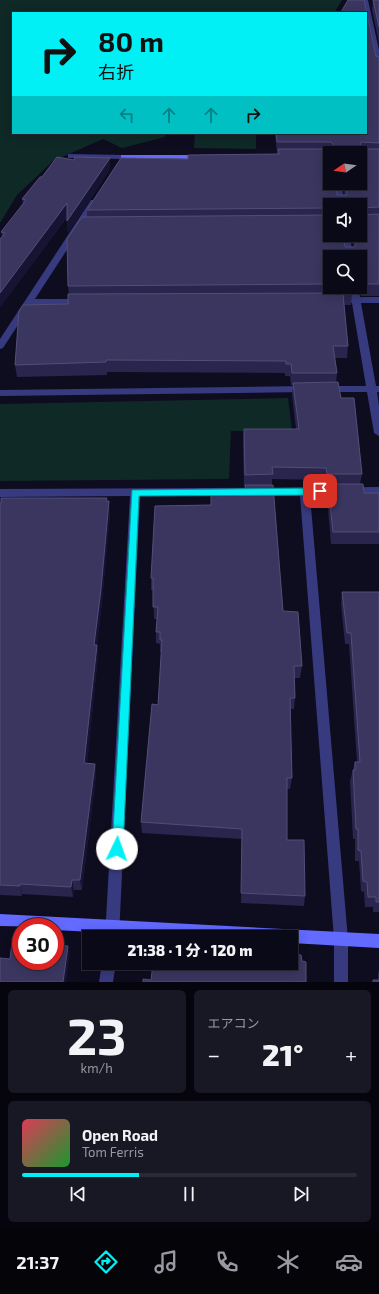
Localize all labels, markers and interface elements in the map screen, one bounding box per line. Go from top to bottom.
text: 80 m [98,24,164,58]
icon: right [32,28,84,80]
text: 右折 [98,61,134,83]
icon: left [116,104,138,126]
icon: ahead [158,104,180,126]
icon: ahead [200,104,222,126]
icon: right [242,104,264,126]
north arrow [323,146,367,190]
map controls [323,146,367,294]
button: sound [323,198,367,242]
button: search [323,250,367,294]
pin [303,474,337,508]
icon: arrive [309,480,331,502]
position arrow [96,828,138,870]
speed limit sign: 30 [12,918,64,970]
text: 21:38 · 1 分 · 120 m [128,941,252,959]
text: 23 [67,1003,127,1065]
text: エアコン [208,1015,260,1031]
text: 21° [262,1036,303,1072]
text: − [208,1041,220,1067]
text: + [345,1041,357,1067]
text: km/h [81,1060,113,1076]
text: Open Road [82,1126,158,1144]
text: Tom Ferris [82,1144,144,1160]
icon: previous [67,1183,89,1205]
icon: pause [178,1183,200,1205]
icon: next [290,1183,312,1205]
icon: directions [92,1248,120,1276]
icon: music [152,1248,180,1276]
icon: phone [213,1248,241,1276]
icon: climate [274,1248,302,1276]
icon: car [335,1248,363,1276]
text: 21:37 [16,1251,59,1273]

